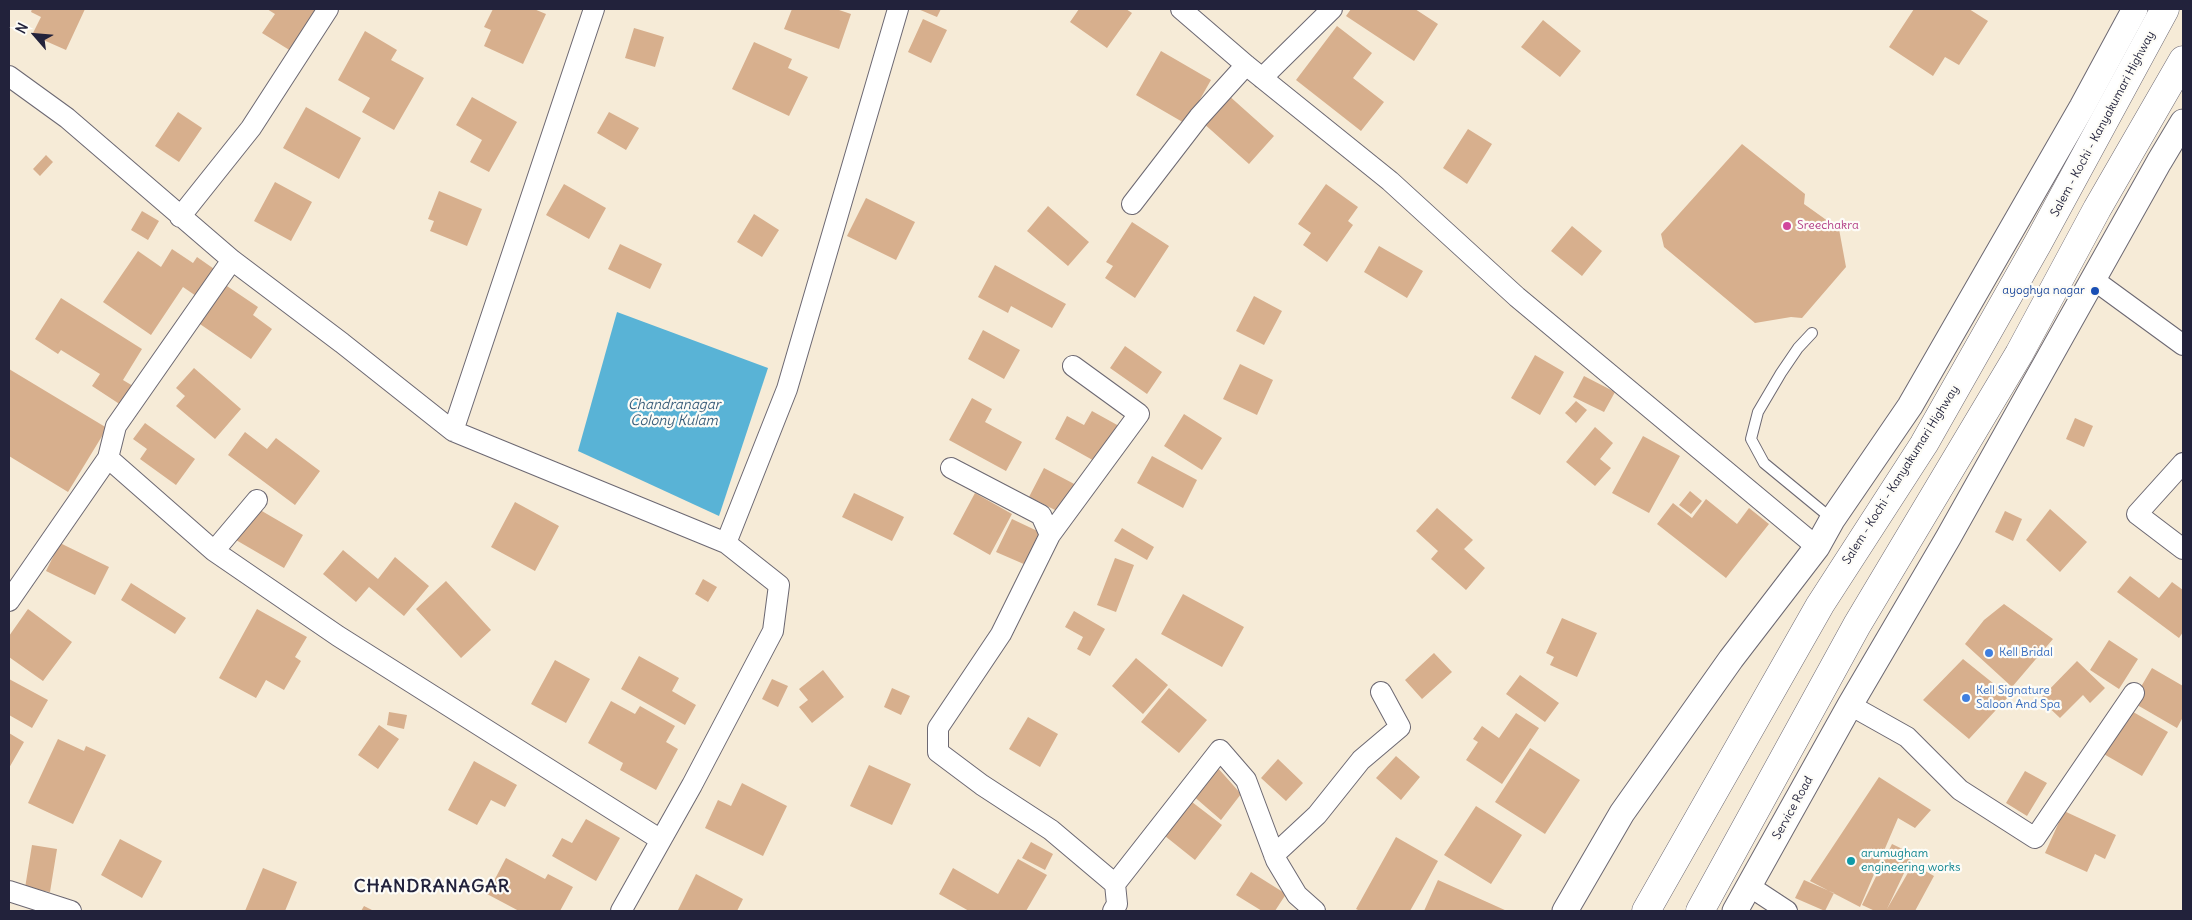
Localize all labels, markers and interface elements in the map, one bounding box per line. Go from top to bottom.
north arrow [10,10,60,60]
text: N [11,20,32,37]
street label: Salem - Kochi - Kanyakumari Highway [2048,29,2158,219]
place label: Sreechakra [1797,219,1859,233]
marker: Sreechakra [1781,220,1793,232]
place label: ayoghya nagar [2002,284,2085,298]
marker: ayoghya nagar [2089,285,2101,297]
street label: Salem - Kochi - Kanyakumari Highway [1840,383,1962,567]
water label: Chandranagar Colony Kulam [628,397,720,430]
place label: Kell Bridal [1999,646,2053,660]
marker: Kell Bridal [1983,647,1995,659]
place label: Kell Signature Saloon And Spa [1976,684,2060,712]
marker: Kell Signature Saloon And Spa [1960,692,1972,704]
street label: Service Road [1770,774,1816,842]
place label: arumugham engineering works [1861,847,1960,875]
marker: arumugham engineering works [1845,855,1857,867]
district label: CHANDRANAGAR [352,876,512,898]

